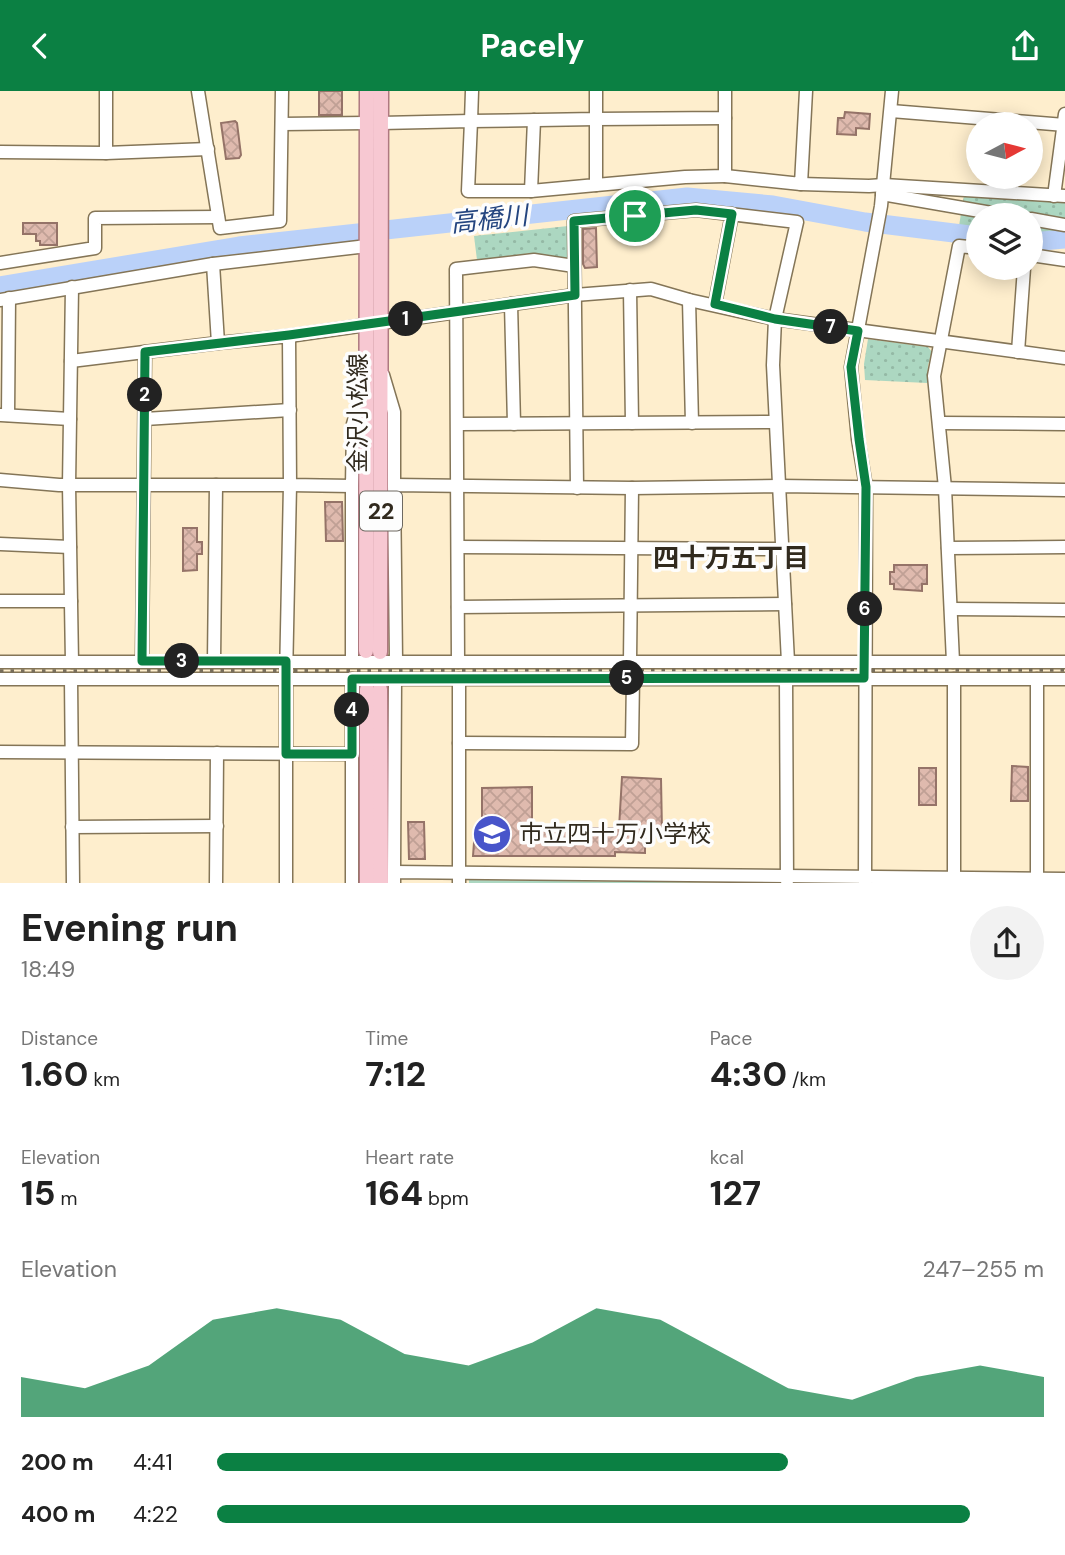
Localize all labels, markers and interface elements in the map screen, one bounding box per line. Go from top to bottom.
text: Pacely [481,25,584,67]
icon: back [21,27,59,65]
icon: share [1006,27,1044,65]
north arrow [966,112,1043,189]
map controls [966,112,1043,280]
pin [605,186,665,246]
icon: arrive [616,197,654,235]
water label: 高橋川 [448,198,533,240]
button: layers [966,203,1043,280]
pin: 1 [388,301,424,337]
text: 1 [402,306,409,331]
pin: 7 [814,309,848,345]
text: 7 [825,314,836,339]
street label: 金沢小松線 [342,353,373,473]
pin: 2 [128,377,162,413]
text: 2 [139,382,150,407]
road number: 22 [360,491,402,531]
district label: 四十万五丁目 [653,541,809,575]
pin: 6 [848,591,882,627]
text: 6 [858,596,871,621]
pin: 3 [164,643,200,679]
text: 3 [176,648,187,673]
pin: 5 [610,661,644,695]
text: 5 [621,665,632,690]
pin: 4 [334,693,370,727]
text: 4 [345,697,358,722]
school or university icon: 市立四十万小学校 [471,813,513,855]
place label: 市立四十万小学校 [519,818,711,849]
text: Evening run [21,903,238,953]
button: share [970,906,1044,980]
text: 18:49 [21,954,75,984]
text: Distance [21,1026,98,1051]
text: Time [365,1026,408,1051]
text: Pace [710,1026,752,1051]
text: 1.60 [21,1051,88,1097]
text: 7:12 [365,1051,426,1097]
text: 4:30 [710,1051,787,1097]
text: km [88,1067,120,1092]
text: /km [787,1067,826,1092]
text: Elevation [21,1145,100,1170]
text: Heart rate [365,1145,454,1170]
text: kcal [710,1145,744,1170]
text: 15 [21,1170,56,1216]
text: 164 [365,1170,423,1216]
text: 127 [710,1170,761,1216]
text: m [56,1186,78,1211]
text: bpm [423,1186,469,1211]
text: Elevation [21,1254,117,1284]
text: 247–255 m [922,1254,1044,1284]
text: 200 m [21,1447,94,1477]
text: 4:41 [133,1447,173,1477]
text: 400 m [21,1499,95,1529]
text: 4:22 [133,1499,178,1529]

